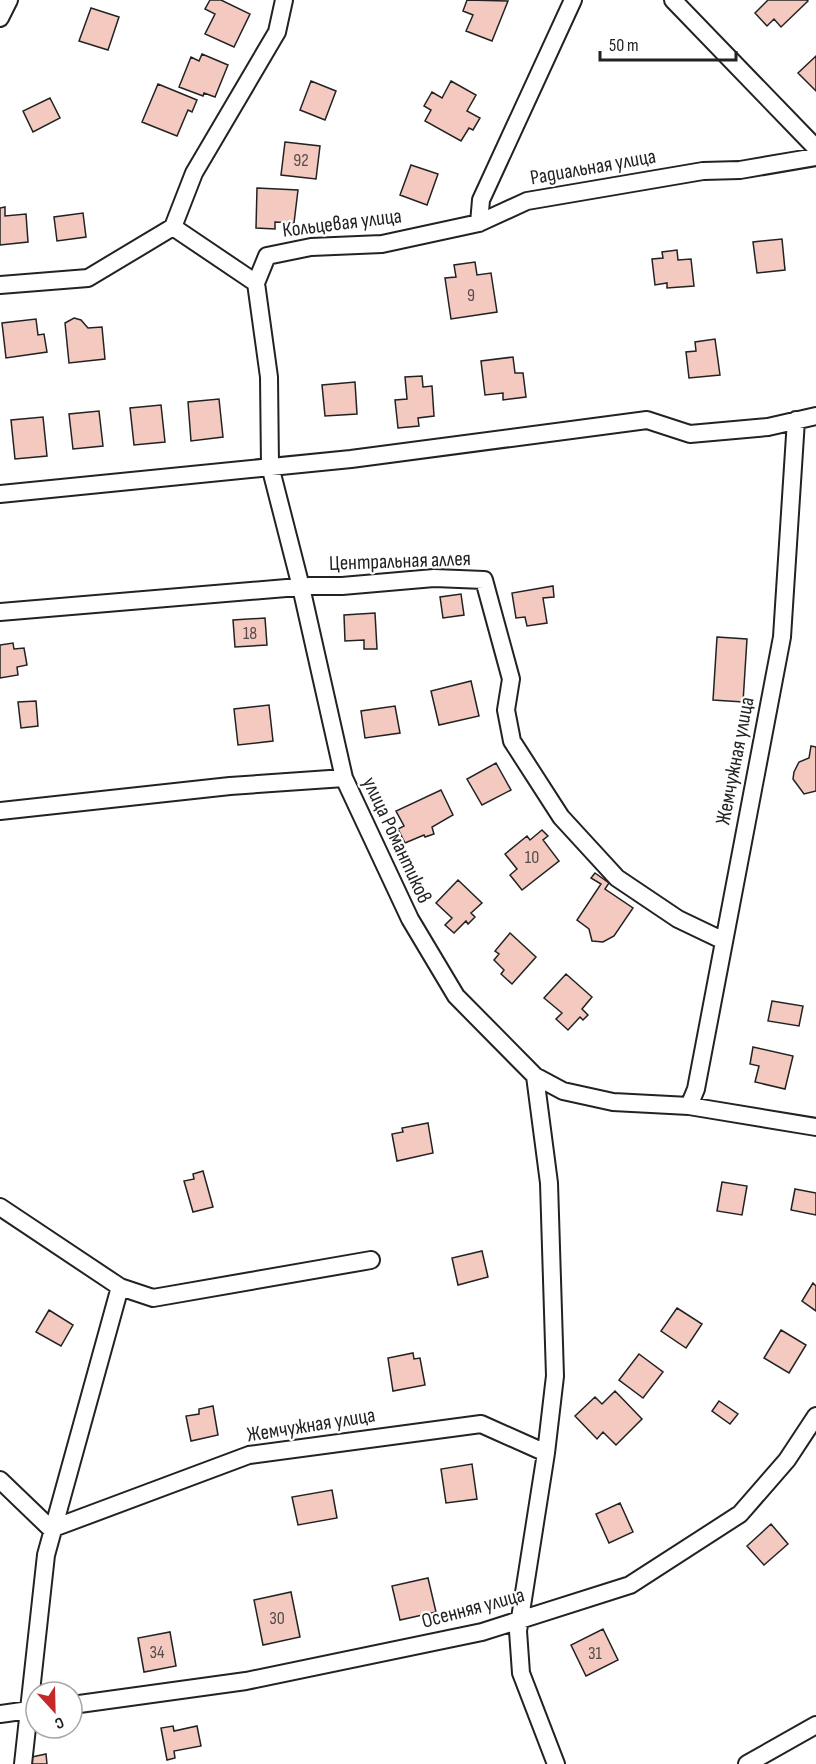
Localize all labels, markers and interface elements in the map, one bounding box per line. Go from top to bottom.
scale bar [600,24,736,62]
text: 50 m [609,35,639,56]
street label: Радиальная улица [528,144,658,190]
house number: 92 [293,150,309,171]
street label: Кольцевая улица [281,203,403,243]
house number: 9 [467,285,475,306]
street label: Центральная аллея [329,546,471,576]
house number: 18 [243,623,257,644]
street label: Жемчужная улица [710,695,760,827]
street label: улица Романтиков [357,773,437,907]
house number: 10 [525,847,539,868]
street label: Жемчужная улица [245,1403,377,1447]
street label: Осенняя улица [419,1582,527,1634]
house number: 30 [269,1608,285,1629]
house number: 34 [149,1642,165,1663]
house number: 31 [588,1643,603,1664]
north arrow [24,1680,84,1740]
text: С [52,1712,66,1733]

